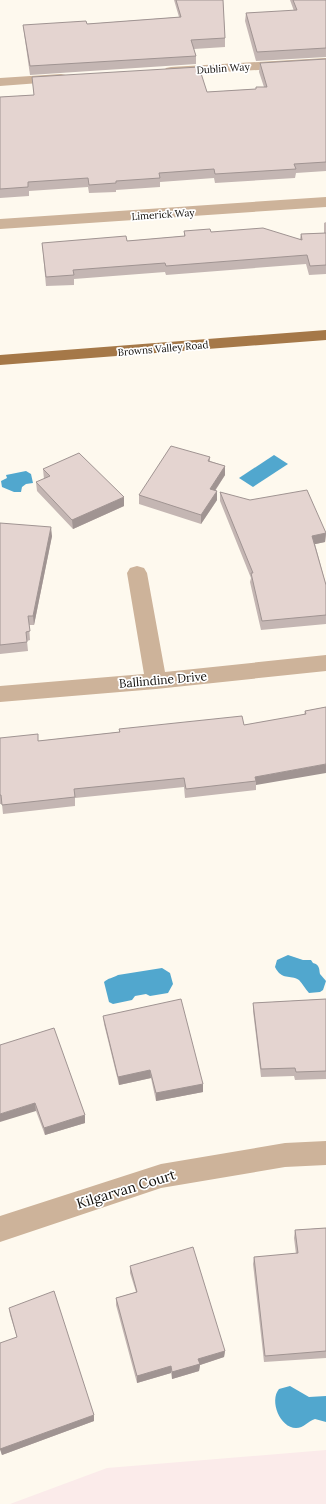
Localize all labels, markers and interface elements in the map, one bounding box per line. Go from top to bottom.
street label: Dublin Way [196,60,251,77]
street label: Limerick Way [131,206,196,223]
street label: Browns Valley Road [117,338,209,359]
street label: Ballindine Drive [118,668,208,691]
street label: Kilgarvan Court [74,1165,178,1213]

